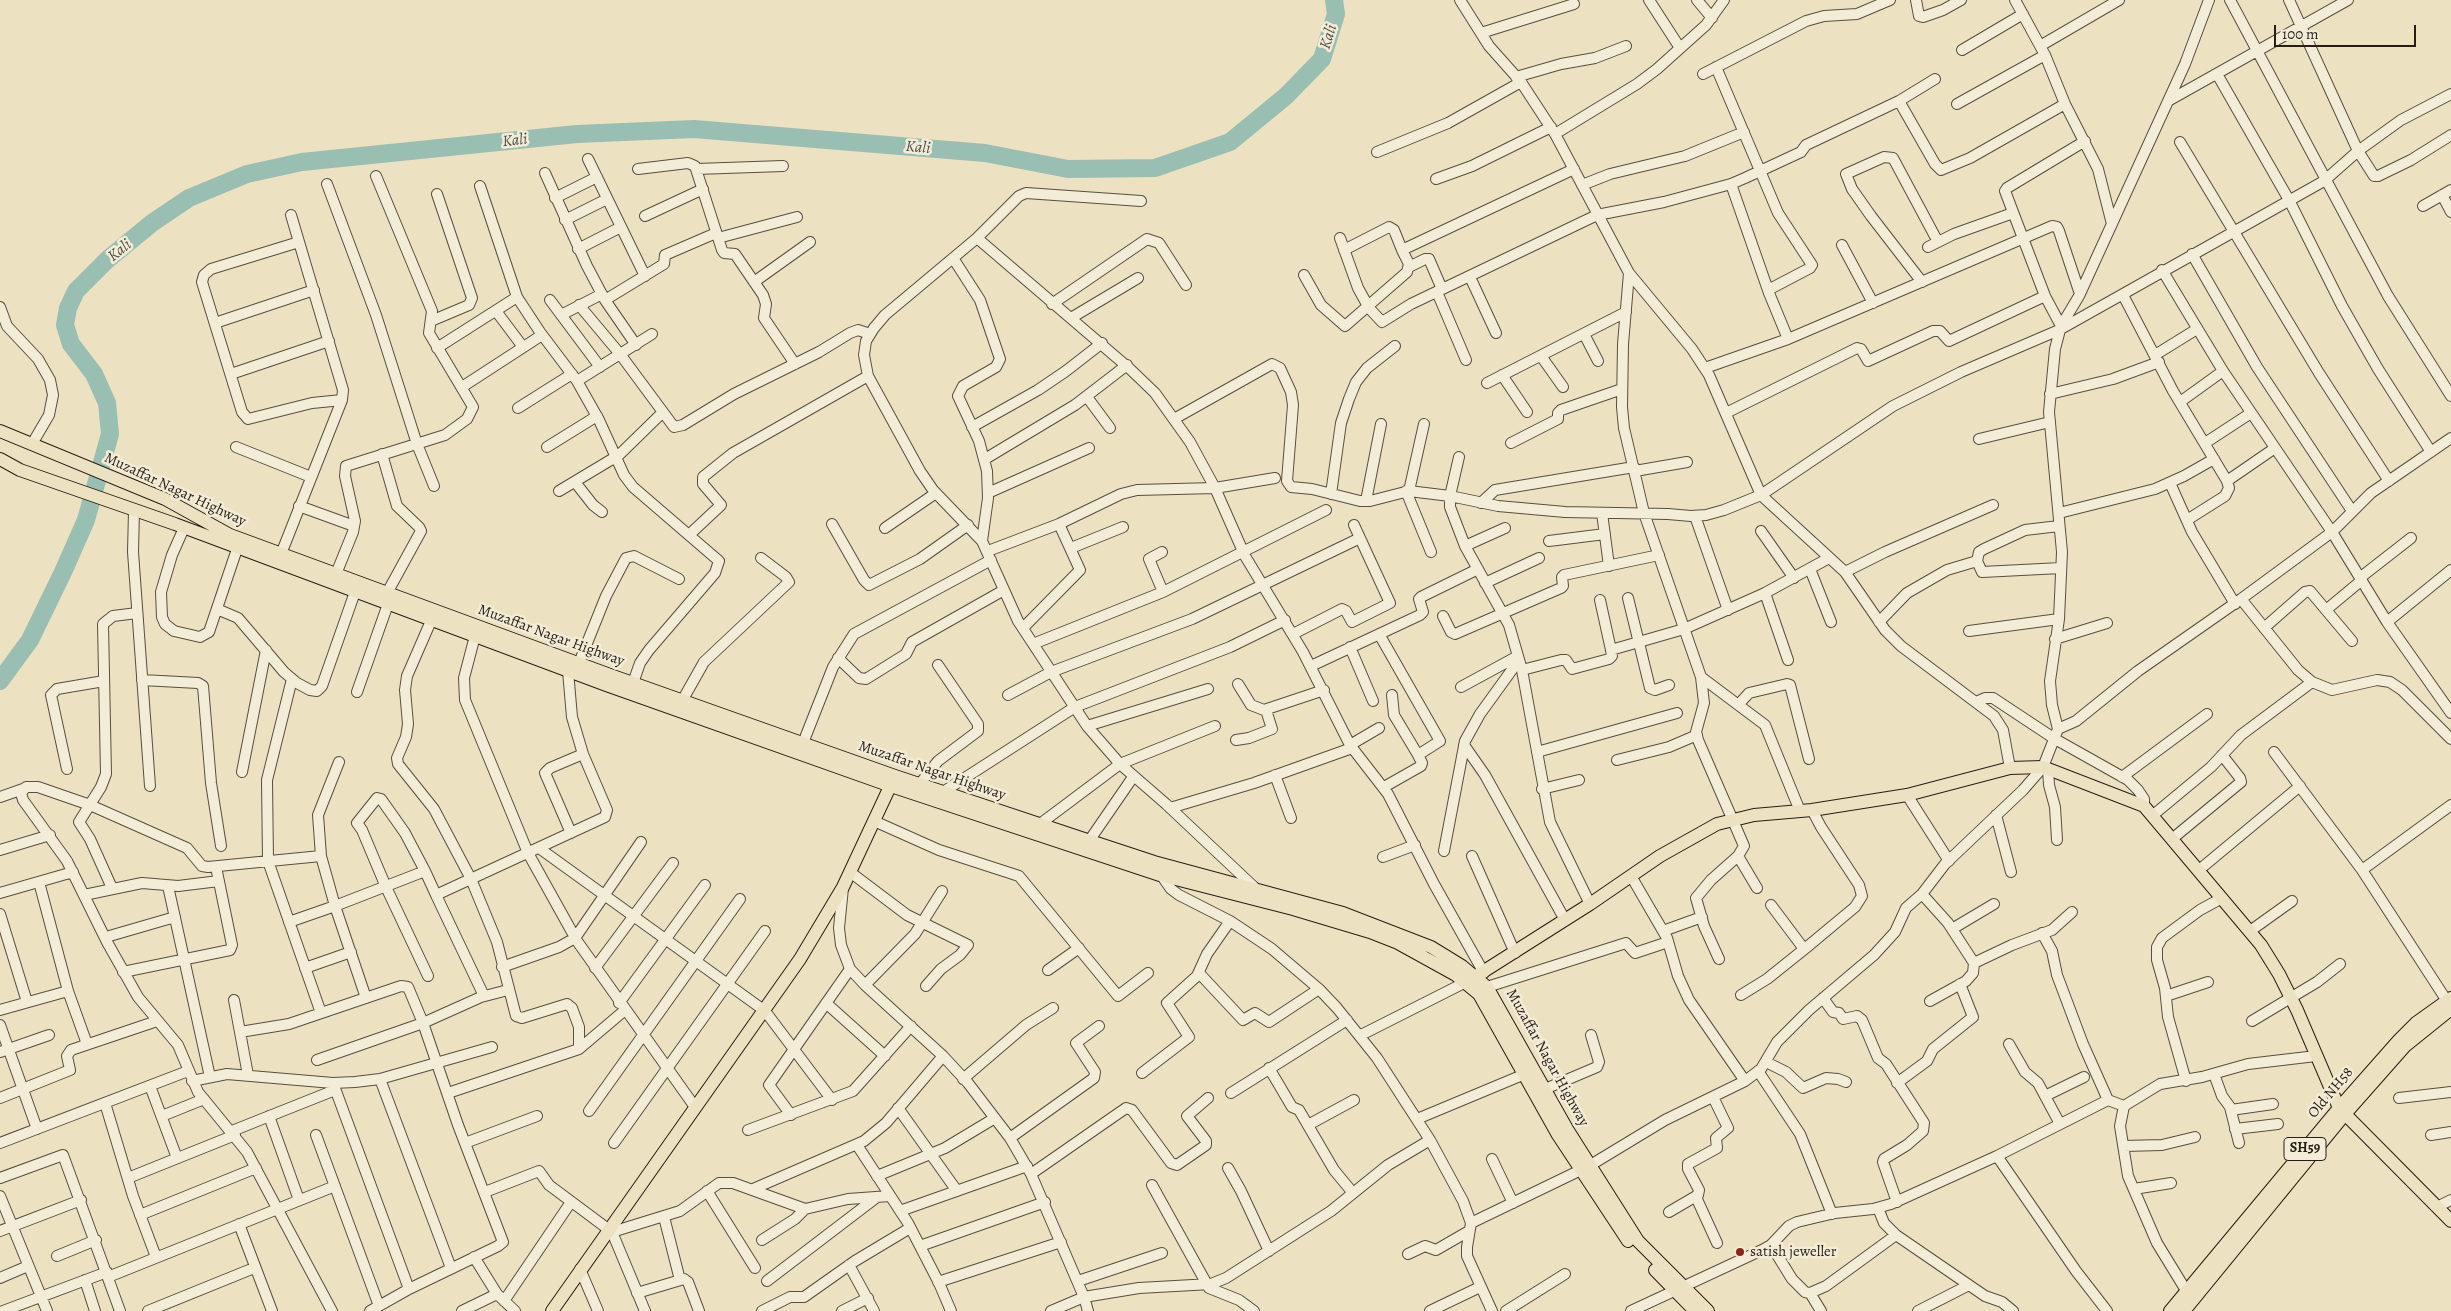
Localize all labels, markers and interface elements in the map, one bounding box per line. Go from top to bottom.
scale bar [2276,15,2418,47]
water label: Kali [1316,22,1342,52]
text: 100 m [2282,24,2319,44]
water label: Kali [502,130,528,152]
water label: Kali [905,137,931,159]
water label: Kali [104,236,136,266]
street label: Muzaffar Nagar Highway [101,449,249,531]
street label: Muzaffar Nagar Highway [475,601,627,671]
street label: Muzaffar Nagar Highway [856,737,1008,805]
street label: Muzaffar Nagar Highway [1502,986,1592,1130]
street label: Old NH58 [2305,1064,2357,1122]
road number: SH59 [2284,1138,2326,1160]
place label: satish jeweller [1750,1243,1837,1261]
marker: satish jeweller [1734,1246,1746,1258]

